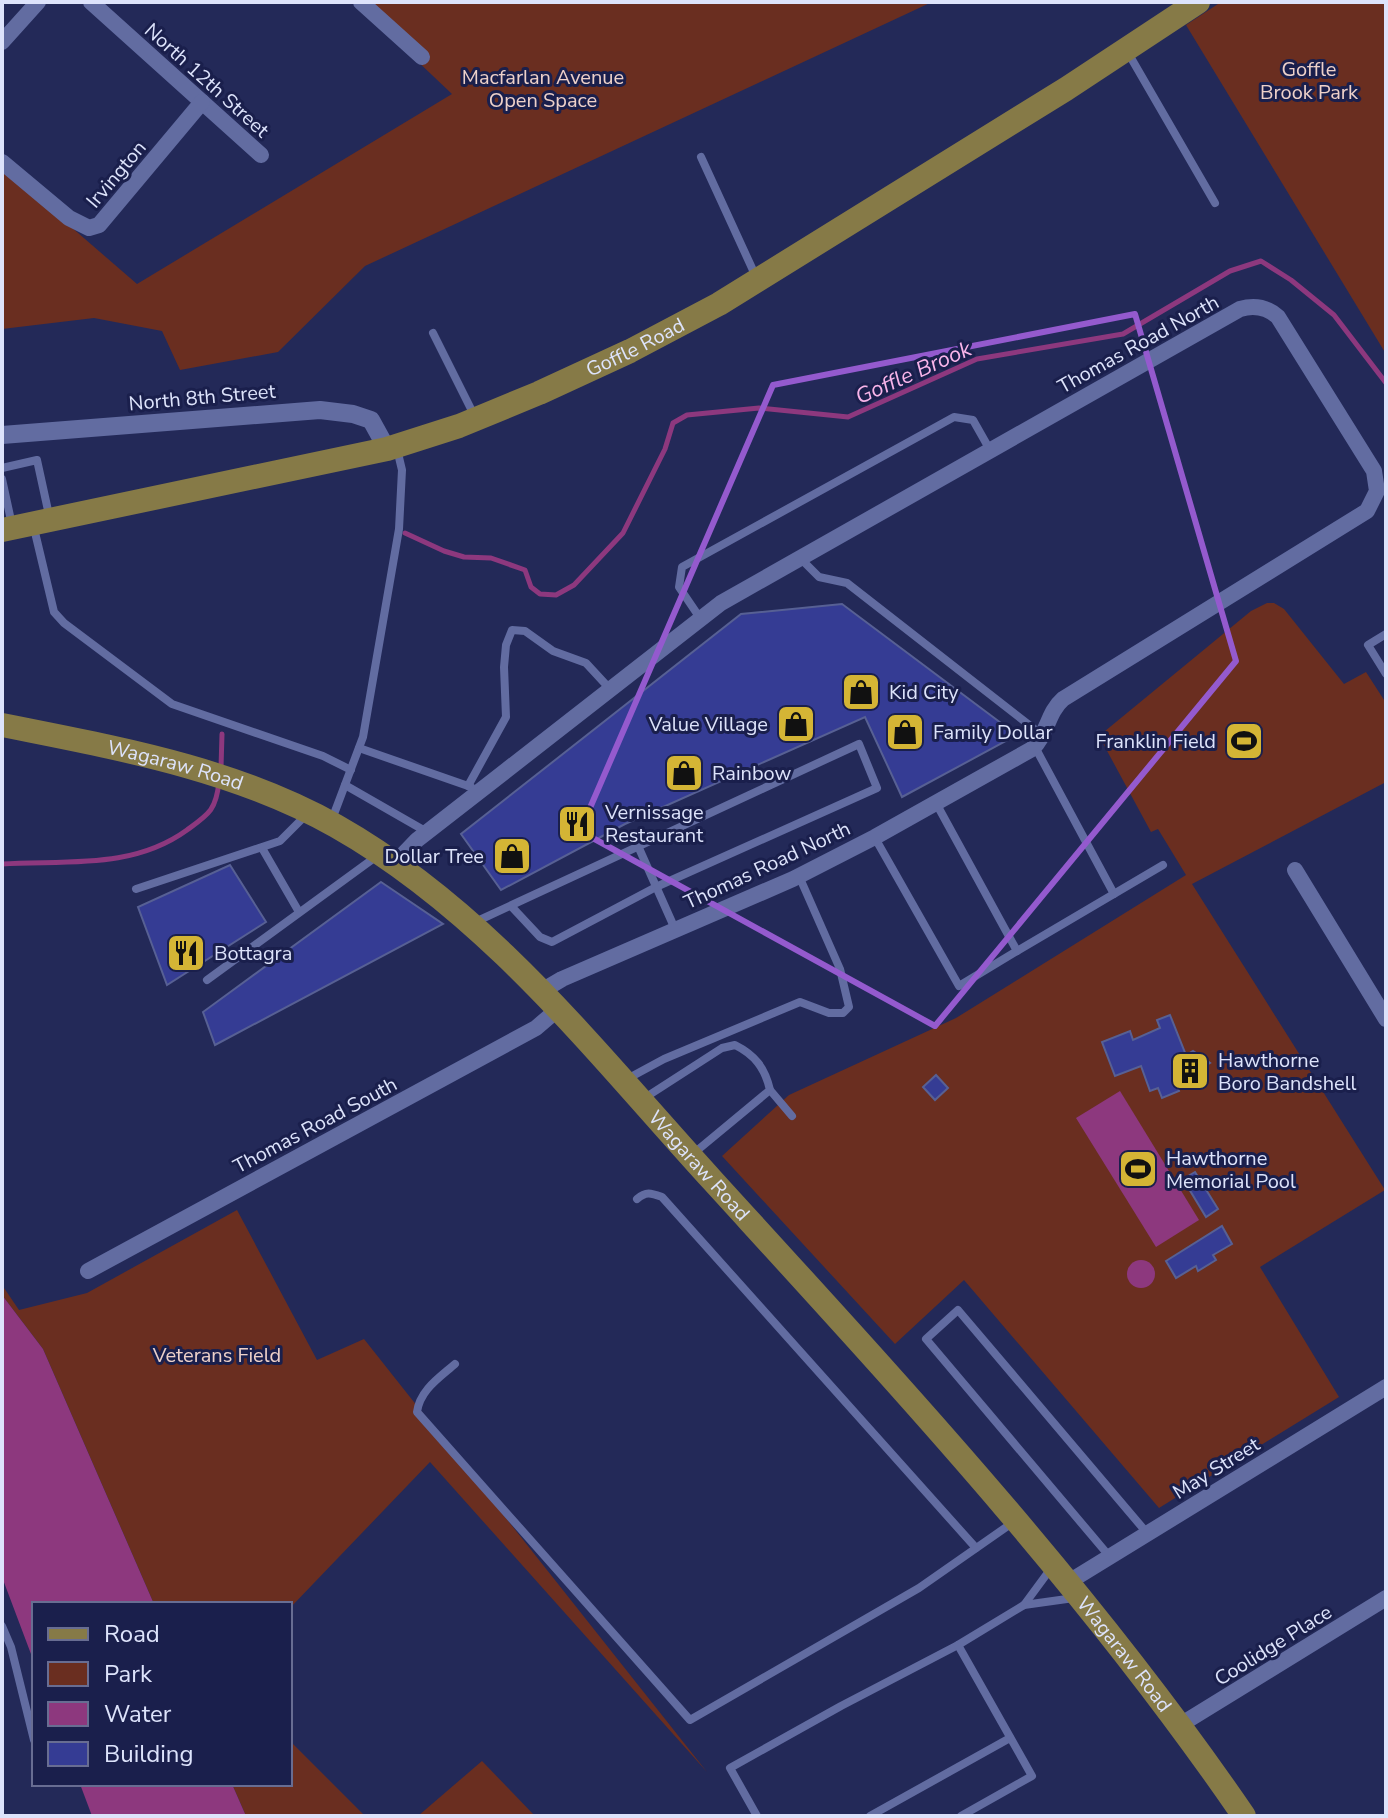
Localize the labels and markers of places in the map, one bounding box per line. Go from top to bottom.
shop icon: Kid City [840,671,882,713]
place label: Kid City [889,679,959,706]
shop icon: Value Village [775,703,817,745]
place label: Value Village [648,711,768,738]
shop icon: Family Dollar [884,711,926,753]
place label: Family Dollar [933,719,1053,746]
sports icon: Franklin Field [1223,720,1265,762]
place label: Franklin Field [1095,728,1216,755]
shop icon: Rainbow [663,752,705,794]
place label: Rainbow [712,760,792,787]
place label: Vernissage Restaurant [604,799,704,849]
restaurant icon: Vernissage Restaurant [556,803,598,845]
shop icon: Dollar Tree [491,835,533,877]
place label: Dollar Tree [384,843,484,870]
restaurant icon: Bottagra [165,932,207,974]
place label: Bottagra [214,940,292,967]
place label: Hawthorne Boro Bandshell [1218,1047,1357,1097]
building icon: Hawthorne Boro Bandshell [1169,1050,1211,1092]
place label: Hawthorne Memorial Pool [1166,1145,1296,1195]
sports icon: Hawthorne Memorial Pool [1117,1148,1159,1190]

